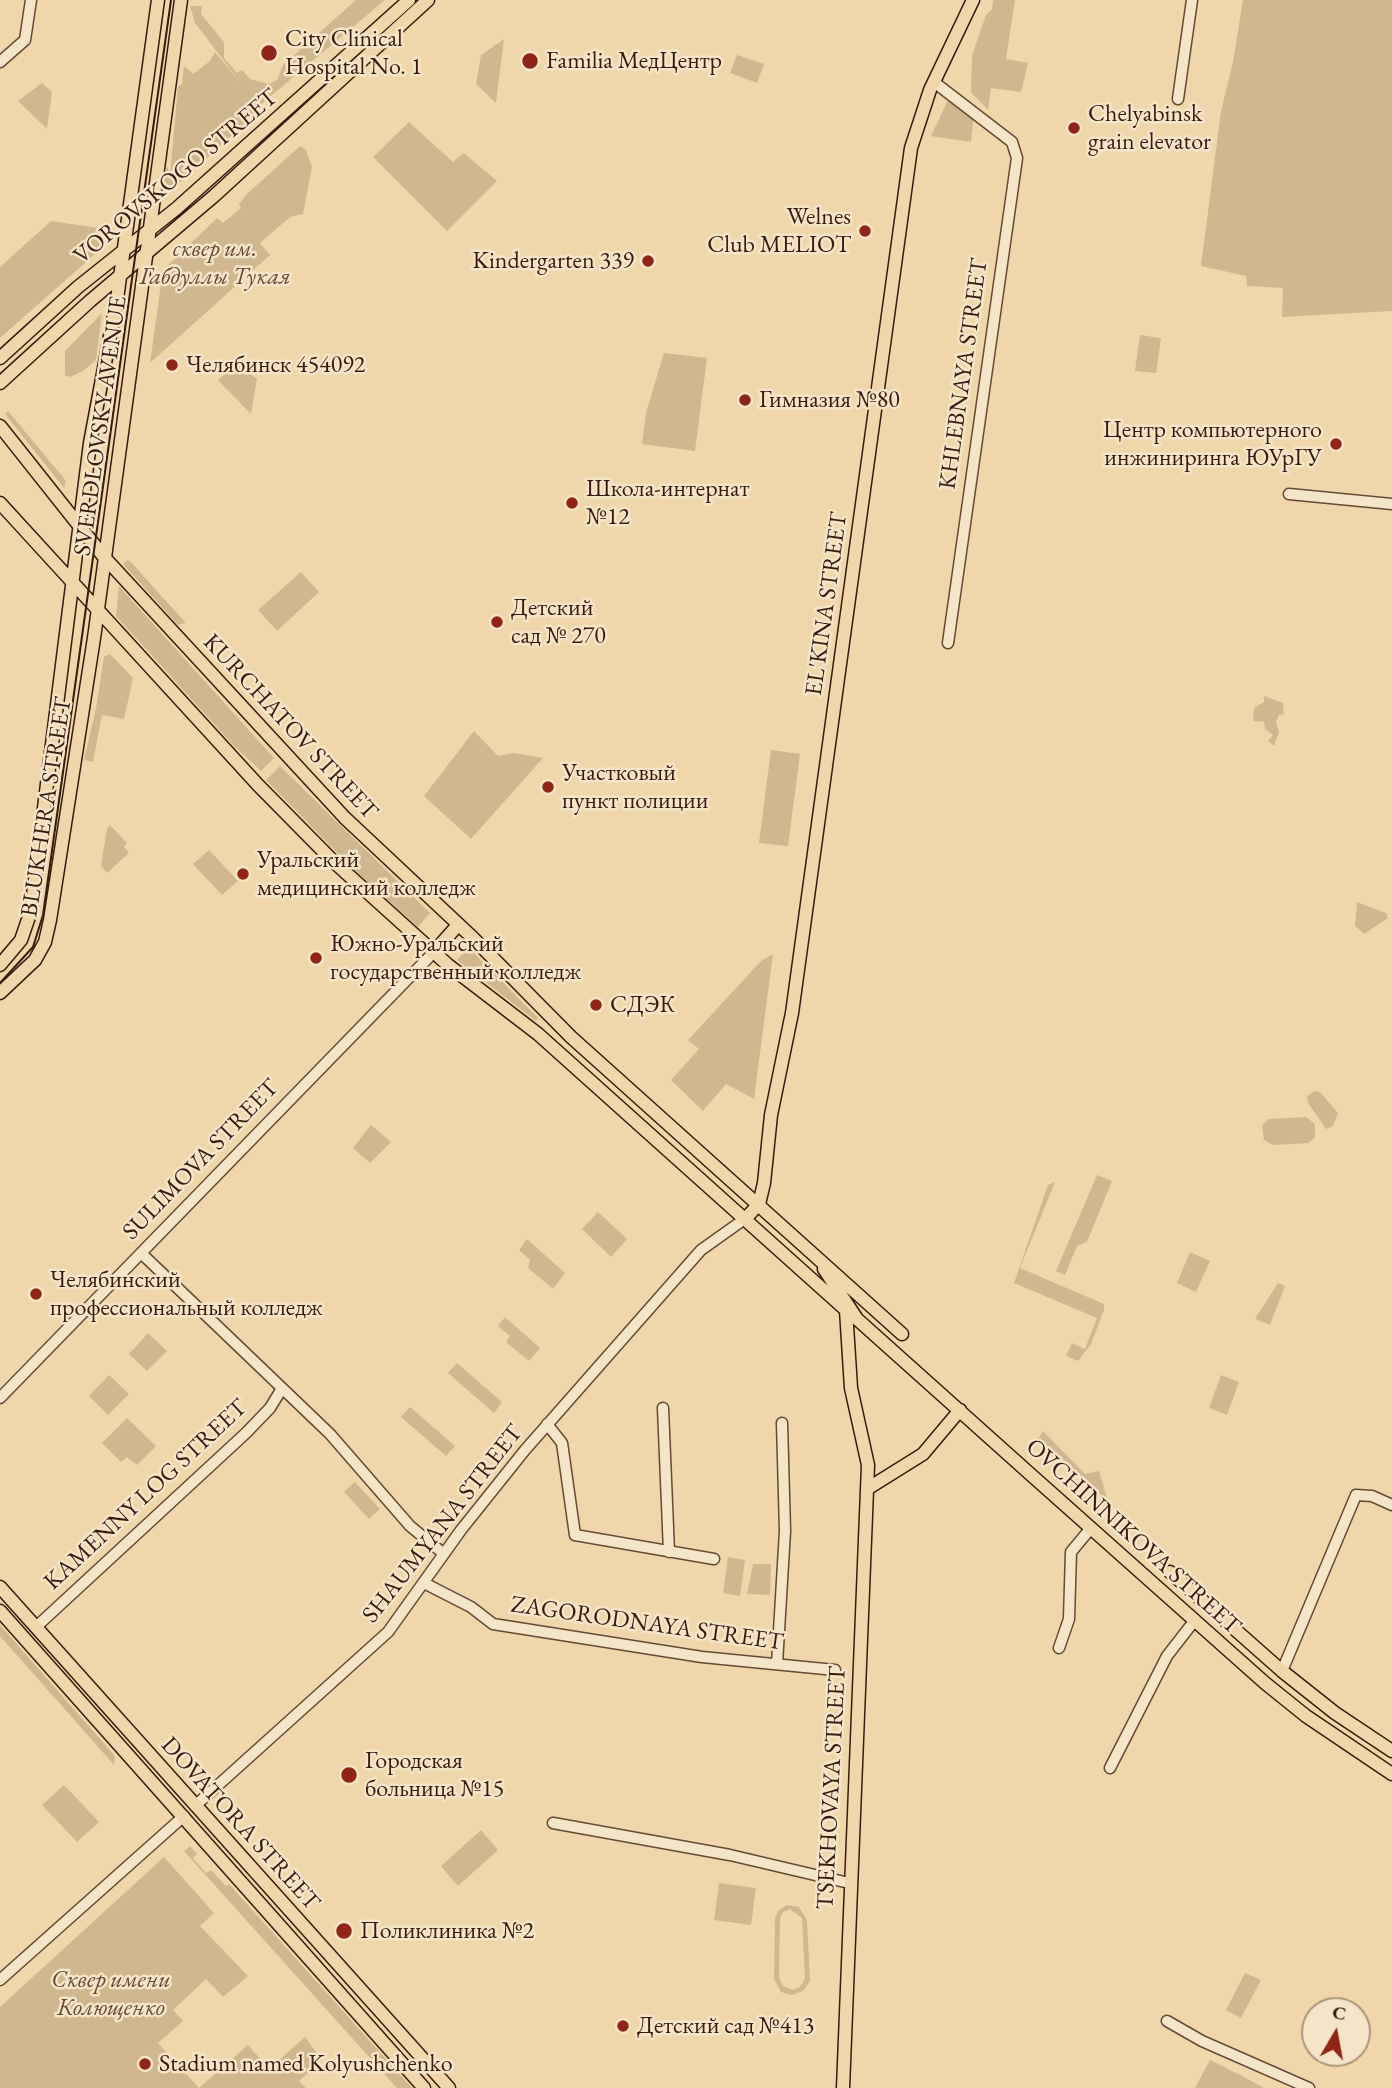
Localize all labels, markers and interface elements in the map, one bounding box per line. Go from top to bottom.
place label: City Clinical Hospital No. 1 [285,25,422,81]
marker: City Clinical Hospital No. 1 [259,43,279,63]
place label: Familia МедЦентр [546,47,722,75]
marker: Familia МедЦентр [520,51,540,71]
street label: VOROVSKOGO STREET [68,83,284,271]
place label: Chelyabinsk grain elevator [1088,100,1211,156]
marker: Chelyabinsk grain elevator [1066,120,1082,136]
place label: Welnes Club MELIOT [707,203,851,259]
marker: Welnes Club MELIOT [857,223,873,239]
park label: сквер им. Габдуллы Тукая [139,235,291,291]
place label: Kindergarten 339 [473,247,634,275]
marker: Kindergarten 339 [640,253,656,269]
street label: KHLEBNAYA STREET [934,257,994,491]
street label: SVERDLOVSKY AVENUE [68,294,134,558]
place label: Челябинск 454092 [186,351,365,379]
marker: Челябинск 454092 [164,357,180,373]
place label: Гимназия №80 [759,386,900,414]
marker: Гимназия №80 [737,392,753,408]
place label: Центр компьютерного инжиниринга ЮУрГУ [1103,416,1322,472]
marker: Центр компьютерного инжиниринга ЮУрГУ [1328,436,1344,452]
place label: Школа-интернат №12 [586,475,750,531]
marker: Школа-интернат №12 [564,495,580,511]
street label: EL'KINA STREET [800,511,854,697]
place label: Детский сад № 270 [511,594,606,650]
marker: Детский сад № 270 [489,614,505,630]
street label: KURCHATOV STREET [196,628,384,826]
street label: BLUKHERA STREET [15,695,79,919]
place label: Участковый пункт полиции [562,759,708,815]
marker: Участковый пункт полиции [540,779,556,795]
place label: Уральский медицинский колледж [257,846,476,902]
marker: Уральский медицинский колледж [235,866,251,882]
place label: Южно-Уральский государственный колледж [330,930,581,986]
marker: Южно-Уральский государственный колледж [308,950,324,966]
place label: СДЭК [610,991,675,1019]
marker: СДЭК [588,997,604,1013]
street label: SULIMOVA STREET [117,1074,285,1246]
place label: Челябинский профессиональный колледж [50,1266,323,1322]
marker: Челябинский профессиональный колледж [28,1286,44,1302]
street label: KAMENNY LOG STREET [39,1393,253,1597]
street label: SHAUMYANA STREET [357,1419,529,1629]
street label: OVCHINNIKOVA STREET [1020,1433,1246,1641]
street label: ZAGORODNAYA STREET [509,1591,785,1657]
street label: TSEKHOVAYA STREET [811,1666,853,1910]
street label: DOVATORA STREET [154,1731,326,1917]
place label: Городская больница №15 [365,1747,504,1803]
marker: Городская больница №15 [339,1765,359,1785]
place label: Поликлиника №2 [360,1917,534,1945]
marker: Поликлиника №2 [334,1921,354,1941]
park label: Сквер имени Колющенко [51,1966,171,2022]
north arrow [1301,1997,1371,2067]
text: С [1331,1999,1348,2026]
place label: Детский сад №413 [637,2012,814,2040]
marker: Детский сад №413 [615,2018,631,2034]
place label: Stadium named Kolyushchenko [159,2050,453,2078]
marker: Stadium named Kolyushchenko [137,2056,153,2072]

